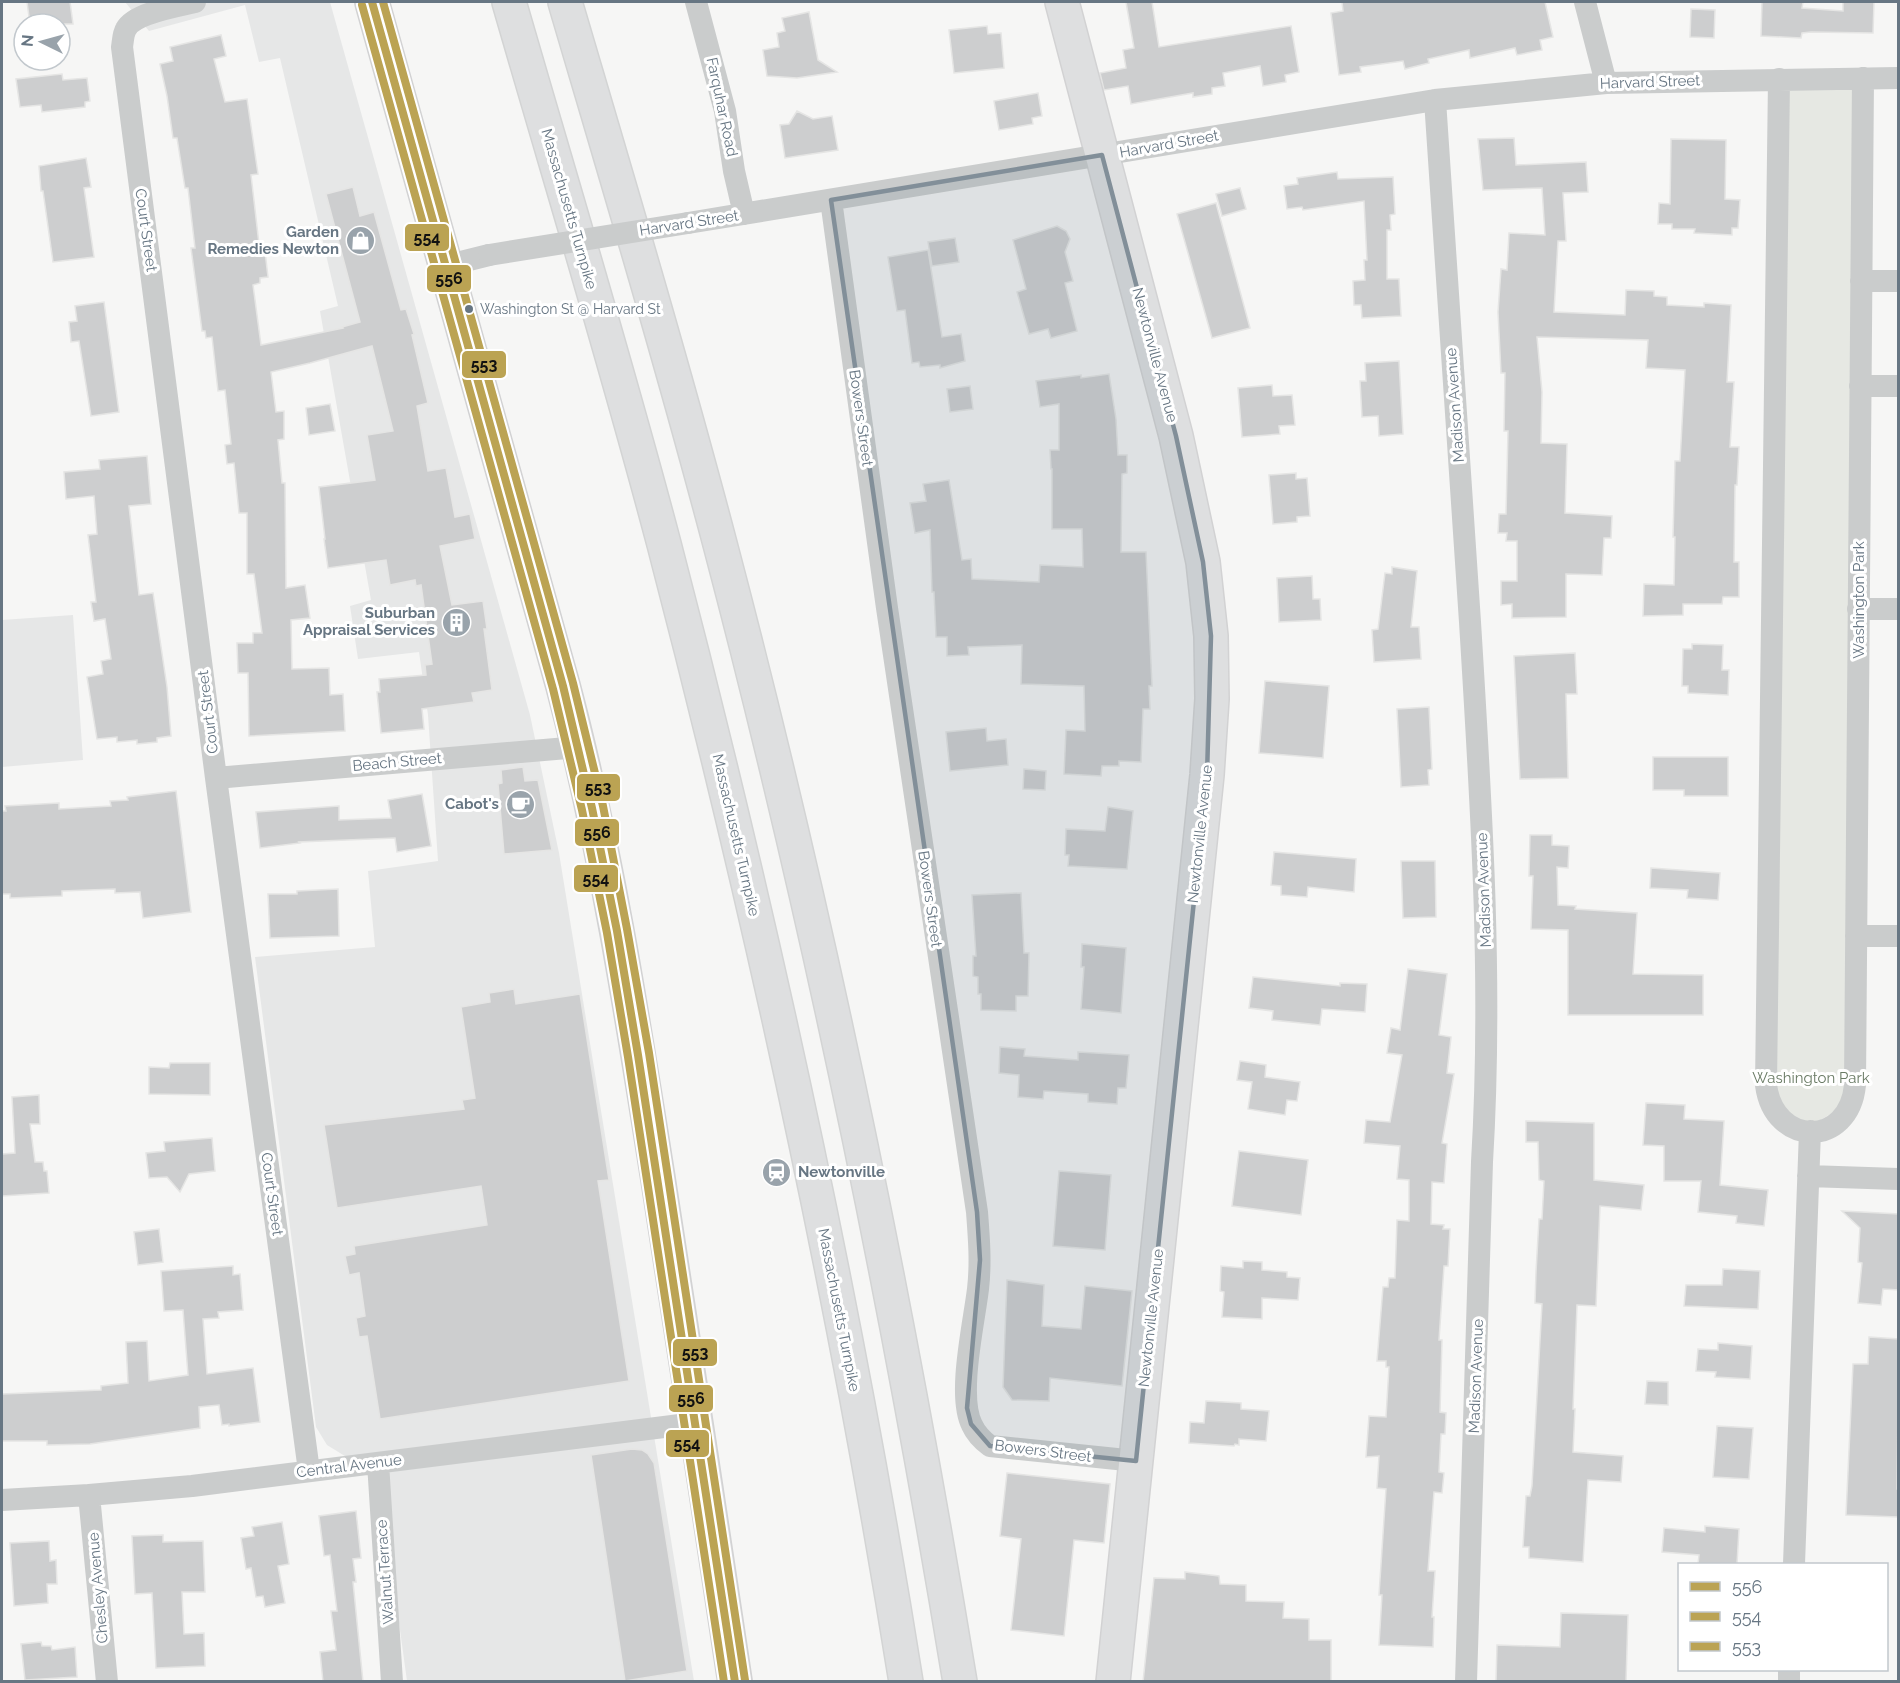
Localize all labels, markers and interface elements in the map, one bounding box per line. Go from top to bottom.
north arrow [12,12,72,72]
text: N [18,34,38,48]
street label: Farquhar Road [703,56,741,158]
street label: Harvard Street [1600,71,1700,93]
street label: Harvard Street [1118,126,1220,162]
street label: Massachusetts Turnpike [537,127,601,292]
street label: Court Street [131,187,161,273]
street label: Harvard Street [638,206,740,240]
place label: Garden Remedies Newton [207,223,339,258]
line badge: 554 [404,223,450,252]
shop icon: Garden Remedies Newton [344,225,376,257]
text: 554 [414,228,440,247]
line badge: 556 [426,264,472,293]
text: 556 [435,269,463,288]
street label: Newtonville Avenue [1128,286,1182,425]
place label: Washington St @ Harvard St [480,301,661,317]
marker: Washington St @ Harvard St [463,303,475,315]
street label: Madison Avenue [1442,347,1468,463]
line badge: 553 [461,350,507,379]
text: 553 [471,355,497,374]
street label: Bowers Street [845,369,877,467]
street label: Washington Park [1850,541,1868,659]
place label: Suburban Appraisal Services [303,604,435,639]
building icon: Suburban Appraisal Services [440,606,472,638]
street label: Court Street [194,669,222,755]
street label: Beach Street [352,749,442,775]
street label: Massachusetts Turnpike [709,752,764,918]
street label: Newtonville Avenue [1184,764,1216,904]
line badge: 553 [576,773,621,802]
text: 553 [585,778,611,797]
cafe icon: Cabot's [504,788,536,820]
place label: Cabot's [445,795,499,813]
line badge: 556 [574,818,620,847]
text: 556 [583,823,611,842]
street label: Madison Avenue [1473,832,1495,948]
street label: Bowers Street [914,850,946,948]
line badge: 554 [573,864,619,893]
text: 554 [583,869,609,888]
park label: Washington Park [1752,1069,1870,1087]
street label: Court Street [257,1151,287,1237]
station icon: Newtonville [761,1156,793,1188]
place label: Newtonville [798,1163,885,1181]
street label: Massachusetts Turnpike [814,1227,864,1393]
street label: Newtonville Avenue [1135,1248,1167,1388]
street label: Madison Avenue [1465,1318,1487,1434]
line badge: 553 [672,1338,718,1367]
text: 553 [682,1343,708,1362]
line badge: 556 [668,1384,714,1413]
text: 556 [677,1389,705,1408]
line badge: 554 [665,1429,710,1458]
text: 554 [674,1434,700,1453]
street label: Bowers Street [994,1436,1092,1466]
street label: Central Avenue [295,1451,403,1481]
street label: Walnut Terrace [372,1519,398,1625]
street label: Chesley Avenue [84,1532,112,1644]
legend [1678,1563,1888,1671]
text: 556 [1732,1576,1763,1597]
text: 554 [1732,1606,1762,1627]
text: 553 [1732,1636,1761,1657]

